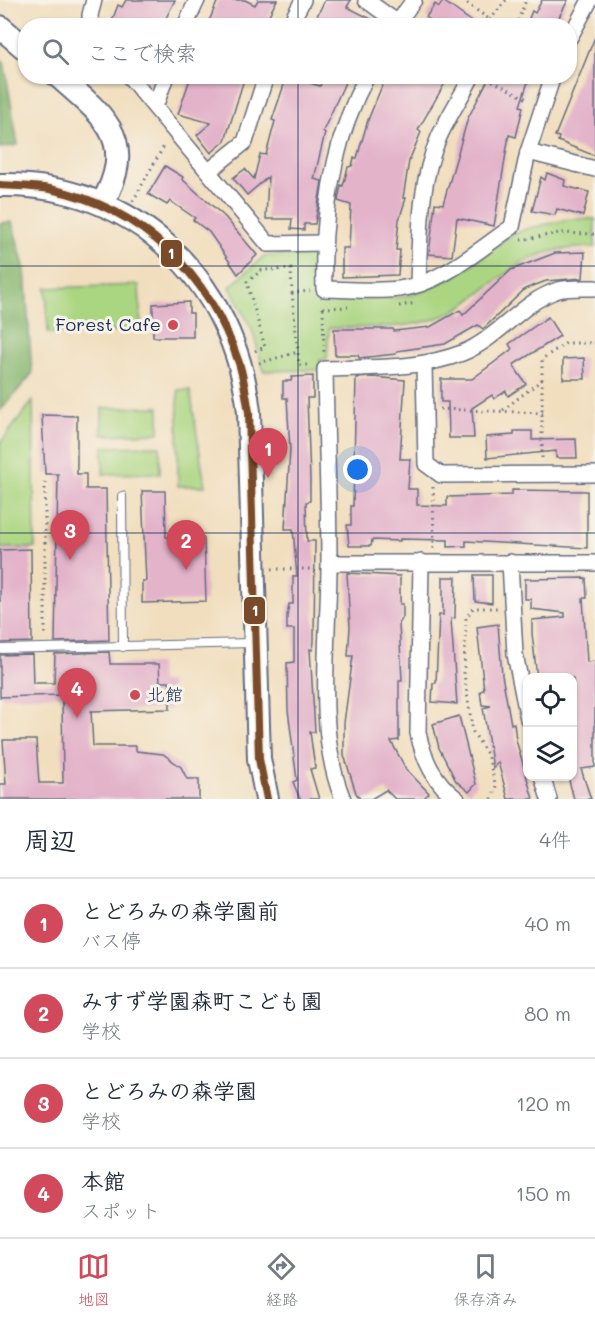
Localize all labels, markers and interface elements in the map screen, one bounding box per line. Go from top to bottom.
search box [18,18,577,84]
icon: search [39,35,72,68]
text: ここで検索 [87,38,197,67]
line badge: 1 [160,239,183,268]
text: 1 [167,242,175,263]
place label: Forest Cafe [55,312,161,336]
marker: Forest Cafe [166,318,180,332]
pin: 1 [248,428,288,478]
your location [343,455,372,484]
pin: 3 [50,510,90,560]
pin: 2 [166,520,206,570]
line badge: 1 [243,596,266,625]
text: 1 [251,599,259,620]
pin: 4 [58,668,97,718]
map controls [523,673,577,781]
button: locate [523,673,577,727]
place label: 北館 [147,682,183,706]
marker: 北館 [128,688,142,702]
button: layers [523,727,577,781]
text: 周辺 [24,823,76,857]
text: 4件 [539,826,571,852]
text: とどろみの森学園前 [81,896,279,925]
text: 1 [39,910,48,936]
text: 40 m [525,910,571,936]
text: バス停 [81,927,141,953]
text: みすず学園森町こども園 [81,986,323,1015]
text: 2 [38,1000,49,1026]
text: 80 m [524,1000,571,1026]
text: 学校 [81,1017,121,1043]
text: とどろみの森学園 [81,1076,257,1105]
text: 3 [38,1090,50,1116]
text: 120 m [516,1090,571,1116]
text: 学校 [81,1107,121,1133]
text: 本館 [81,1166,125,1195]
text: 4 [37,1180,50,1206]
text: 150 m [516,1180,571,1206]
text: スポット [81,1197,161,1223]
tab: 地図 [77,1250,110,1310]
tab: 経路 [265,1250,298,1310]
tab: 保存済み [453,1250,517,1310]

